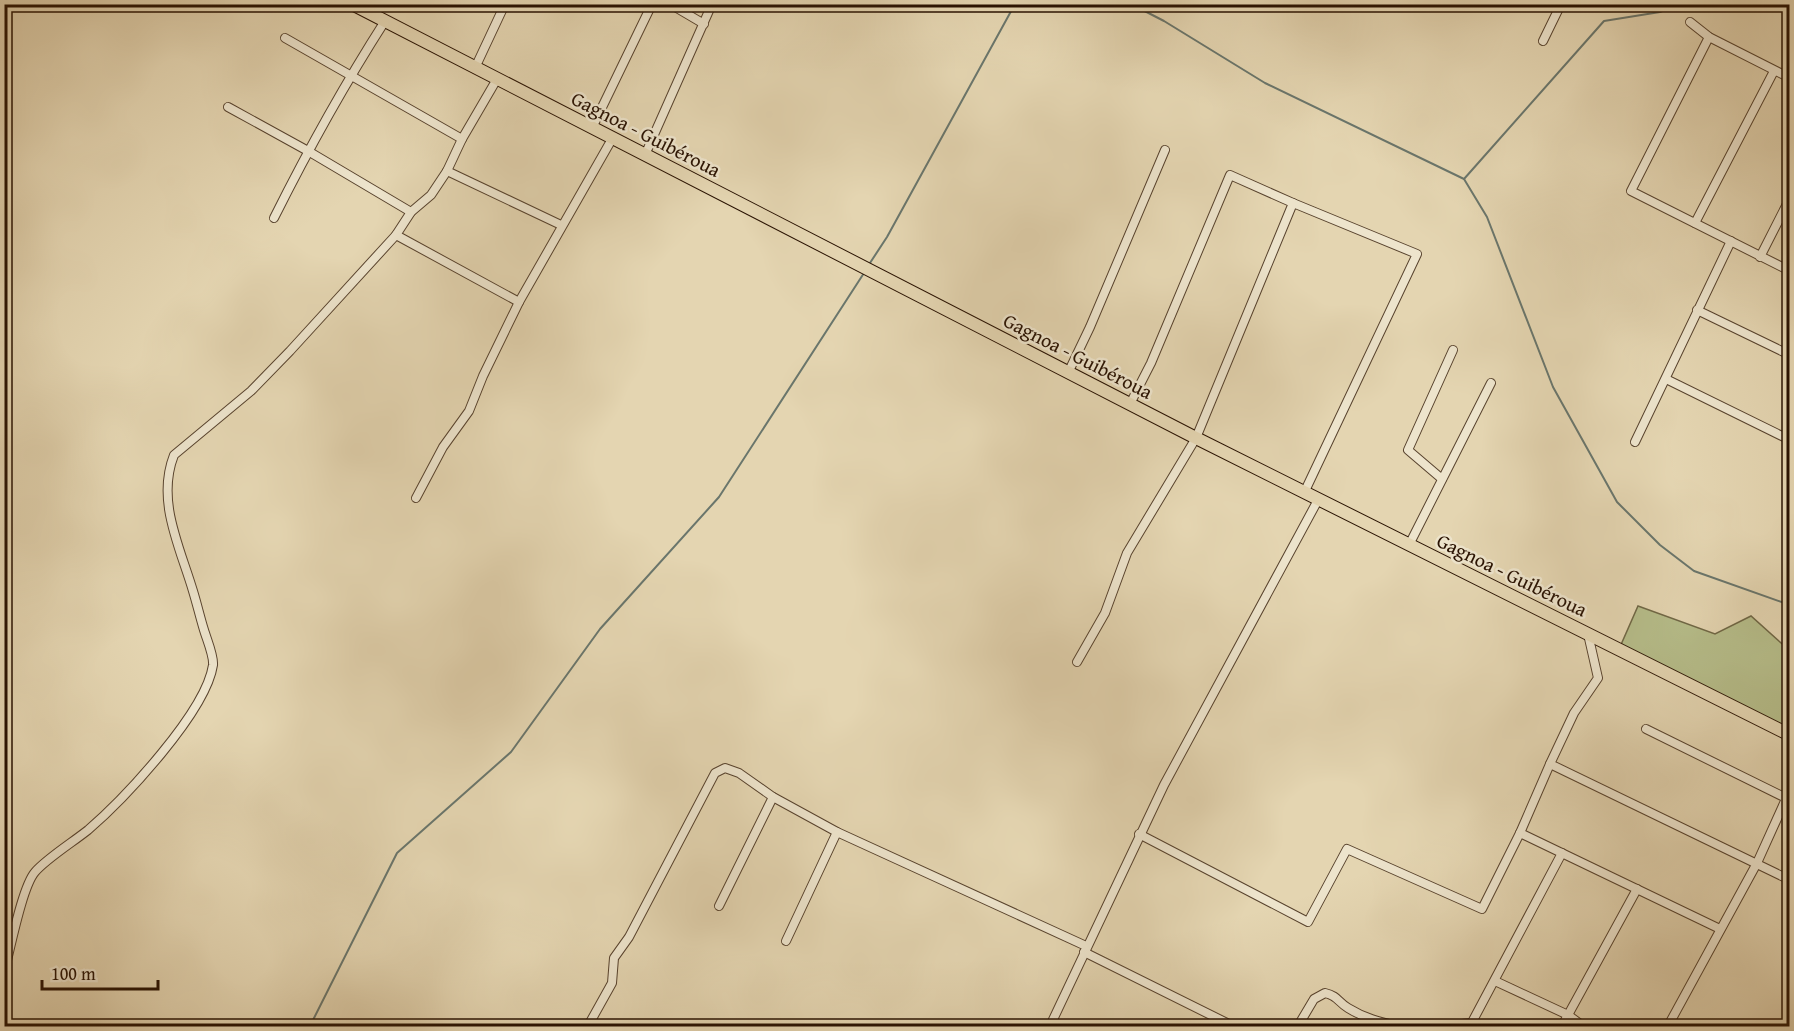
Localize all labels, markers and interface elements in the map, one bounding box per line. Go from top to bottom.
street label: Gagnoa - Guibéroua [567,83,726,184]
street label: Gagnoa - Guibéroua [999,305,1158,406]
street label: Gagnoa - Guibéroua [1432,526,1593,624]
scale bar [42,953,158,991]
text: 100 m [51,960,96,987]

